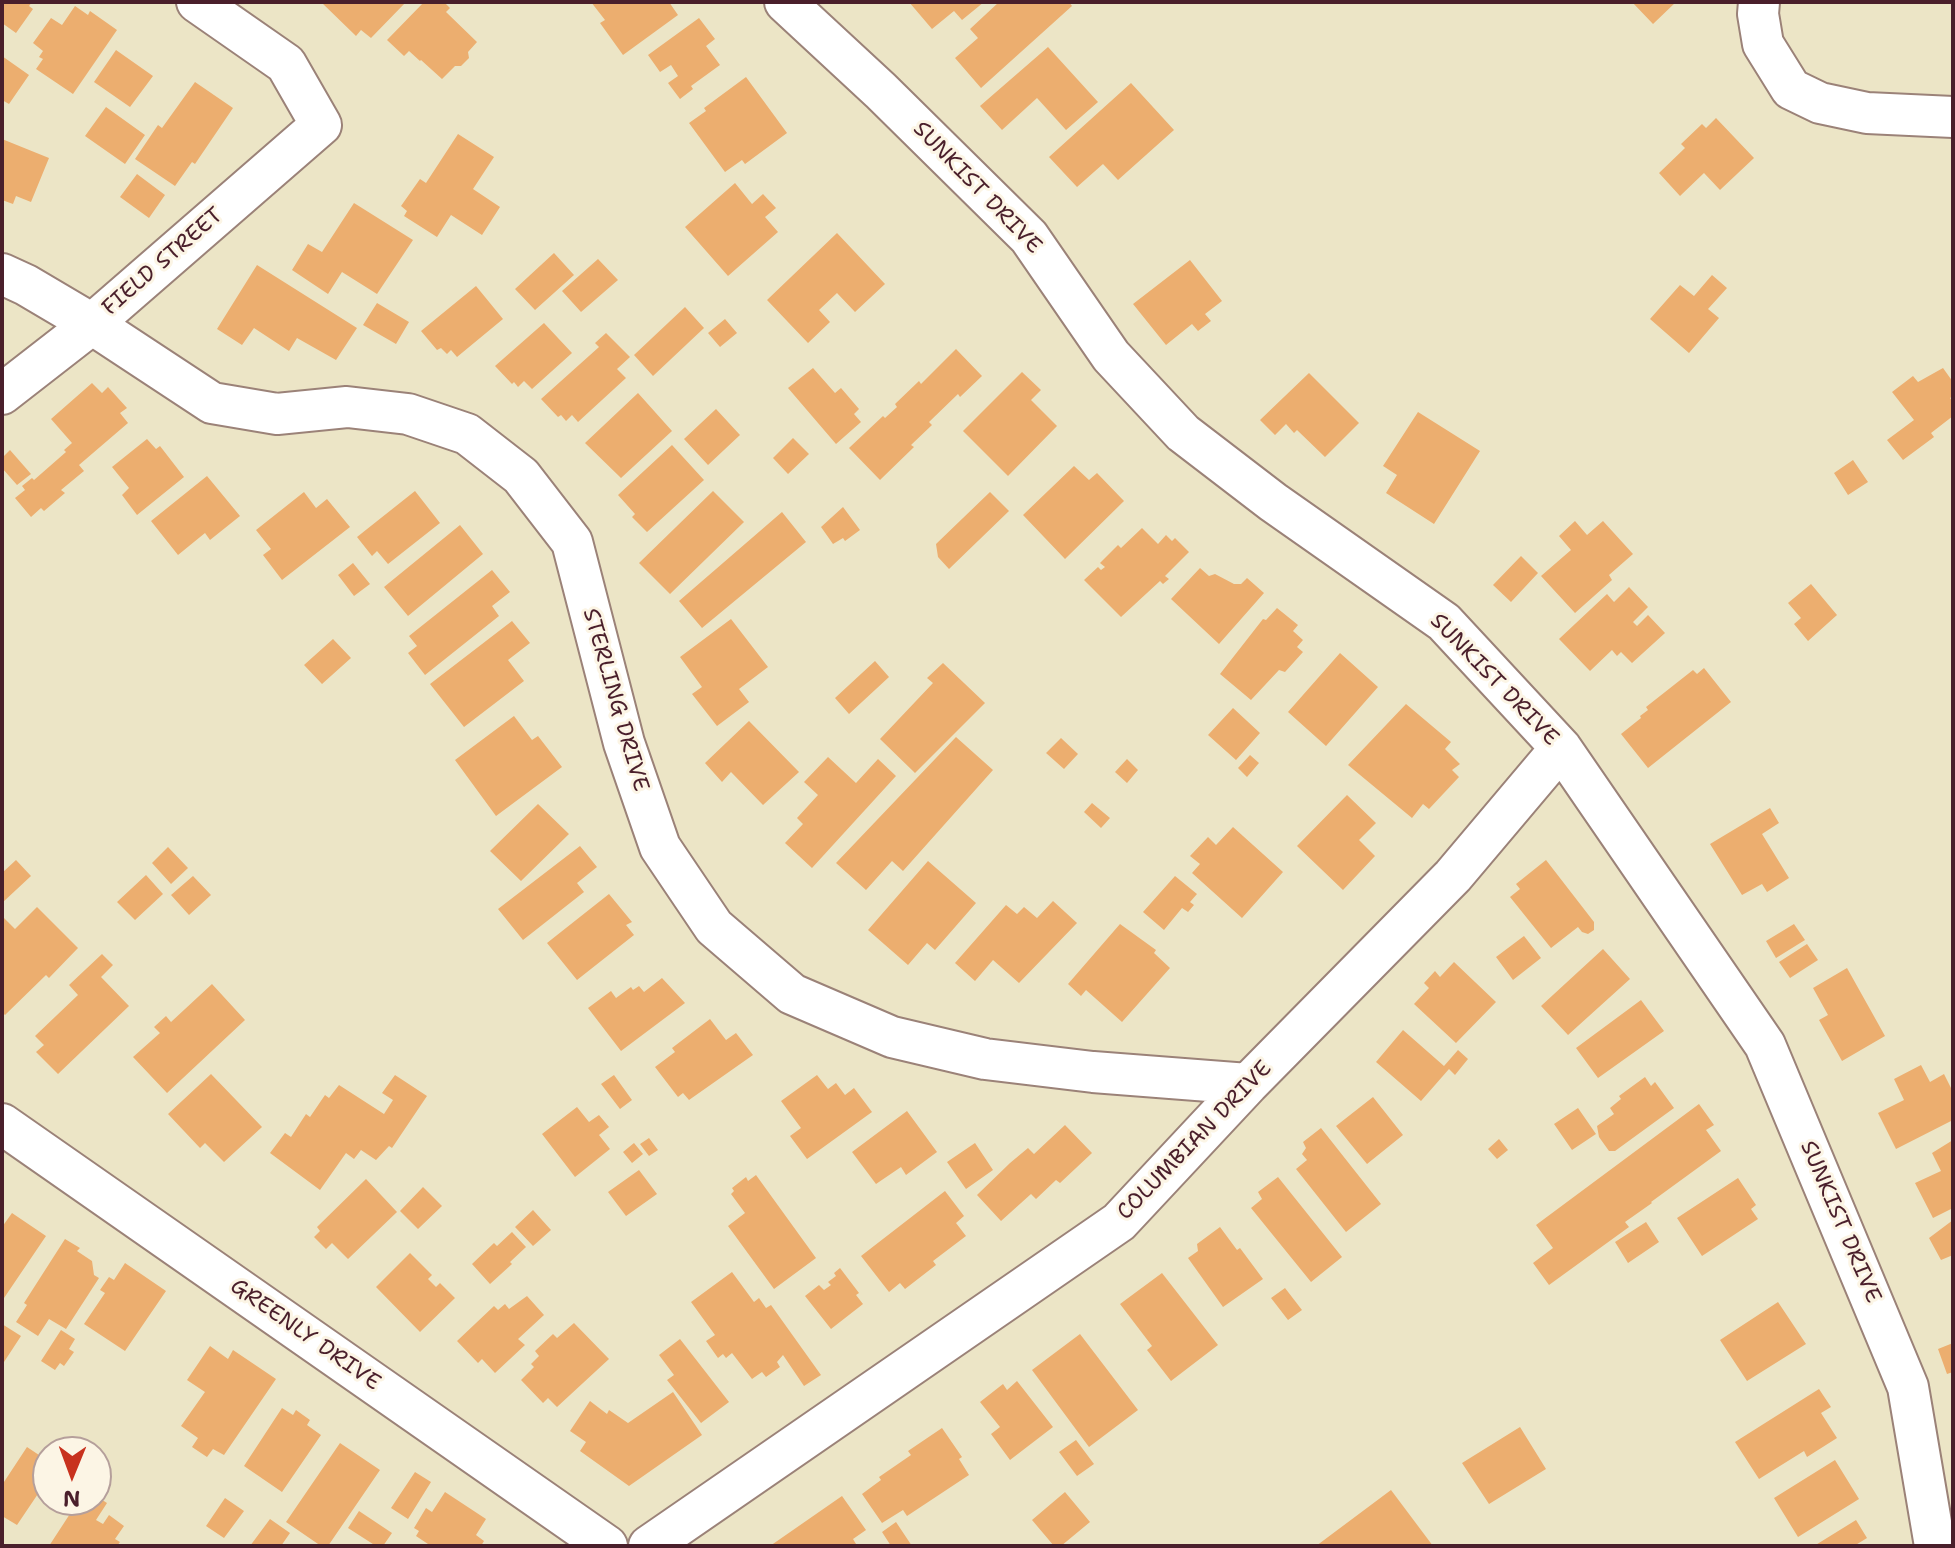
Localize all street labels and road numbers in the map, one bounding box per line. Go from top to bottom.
street label: SUNKIST DRIVE [907,116,1047,260]
street label: FIELD STREET [97,202,229,322]
street label: STERLING DRIVE [576,606,654,794]
street label: SUNKIST DRIVE [1424,608,1564,752]
street label: COLUMBIAN DRIVE [1112,1056,1278,1226]
street label: SUNKIST DRIVE [1794,1137,1886,1307]
street label: GREENLY DRIVE [225,1273,385,1397]

